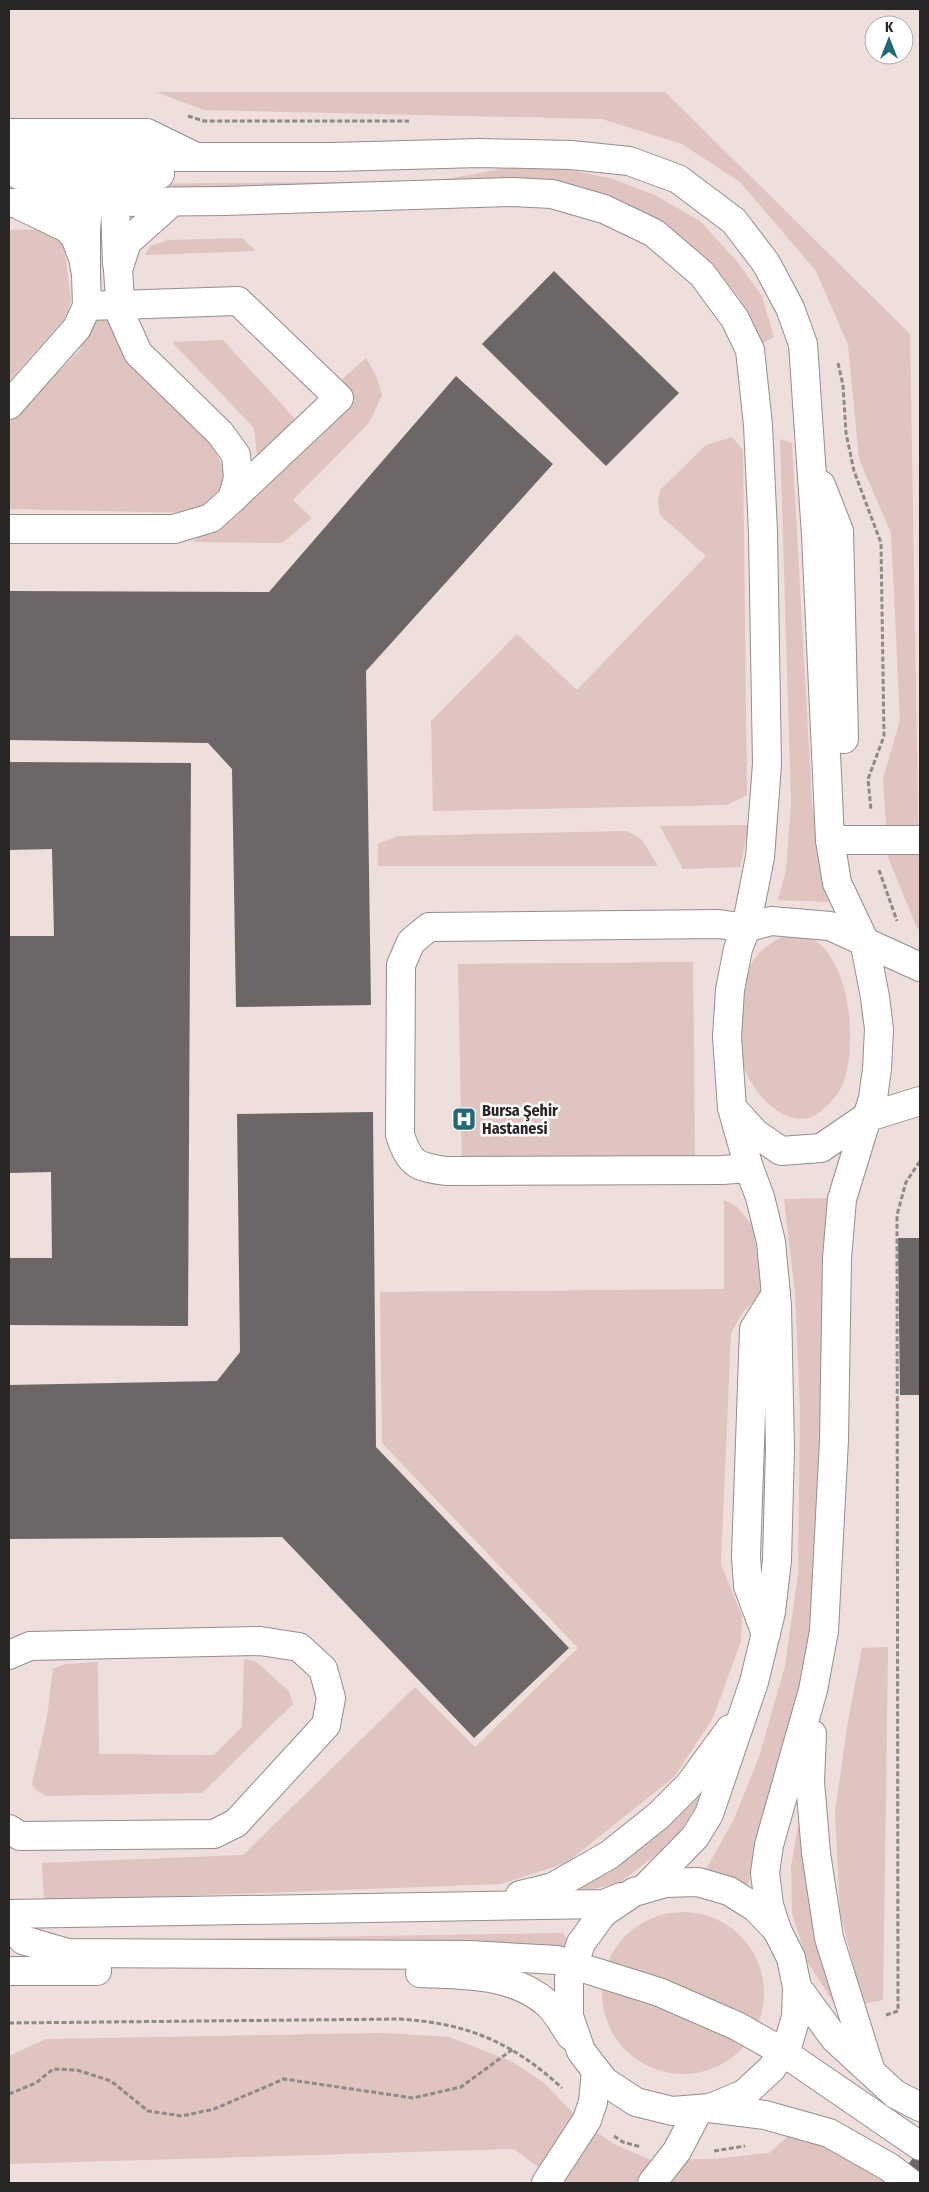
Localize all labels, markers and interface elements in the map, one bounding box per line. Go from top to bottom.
north arrow [864,15,914,65]
text: K [885,19,894,36]
place label: Bursa Şehir Hastanesi [482,1101,558,1138]
hospital icon: Bursa Şehir Hastanesi [451,1106,477,1132]

